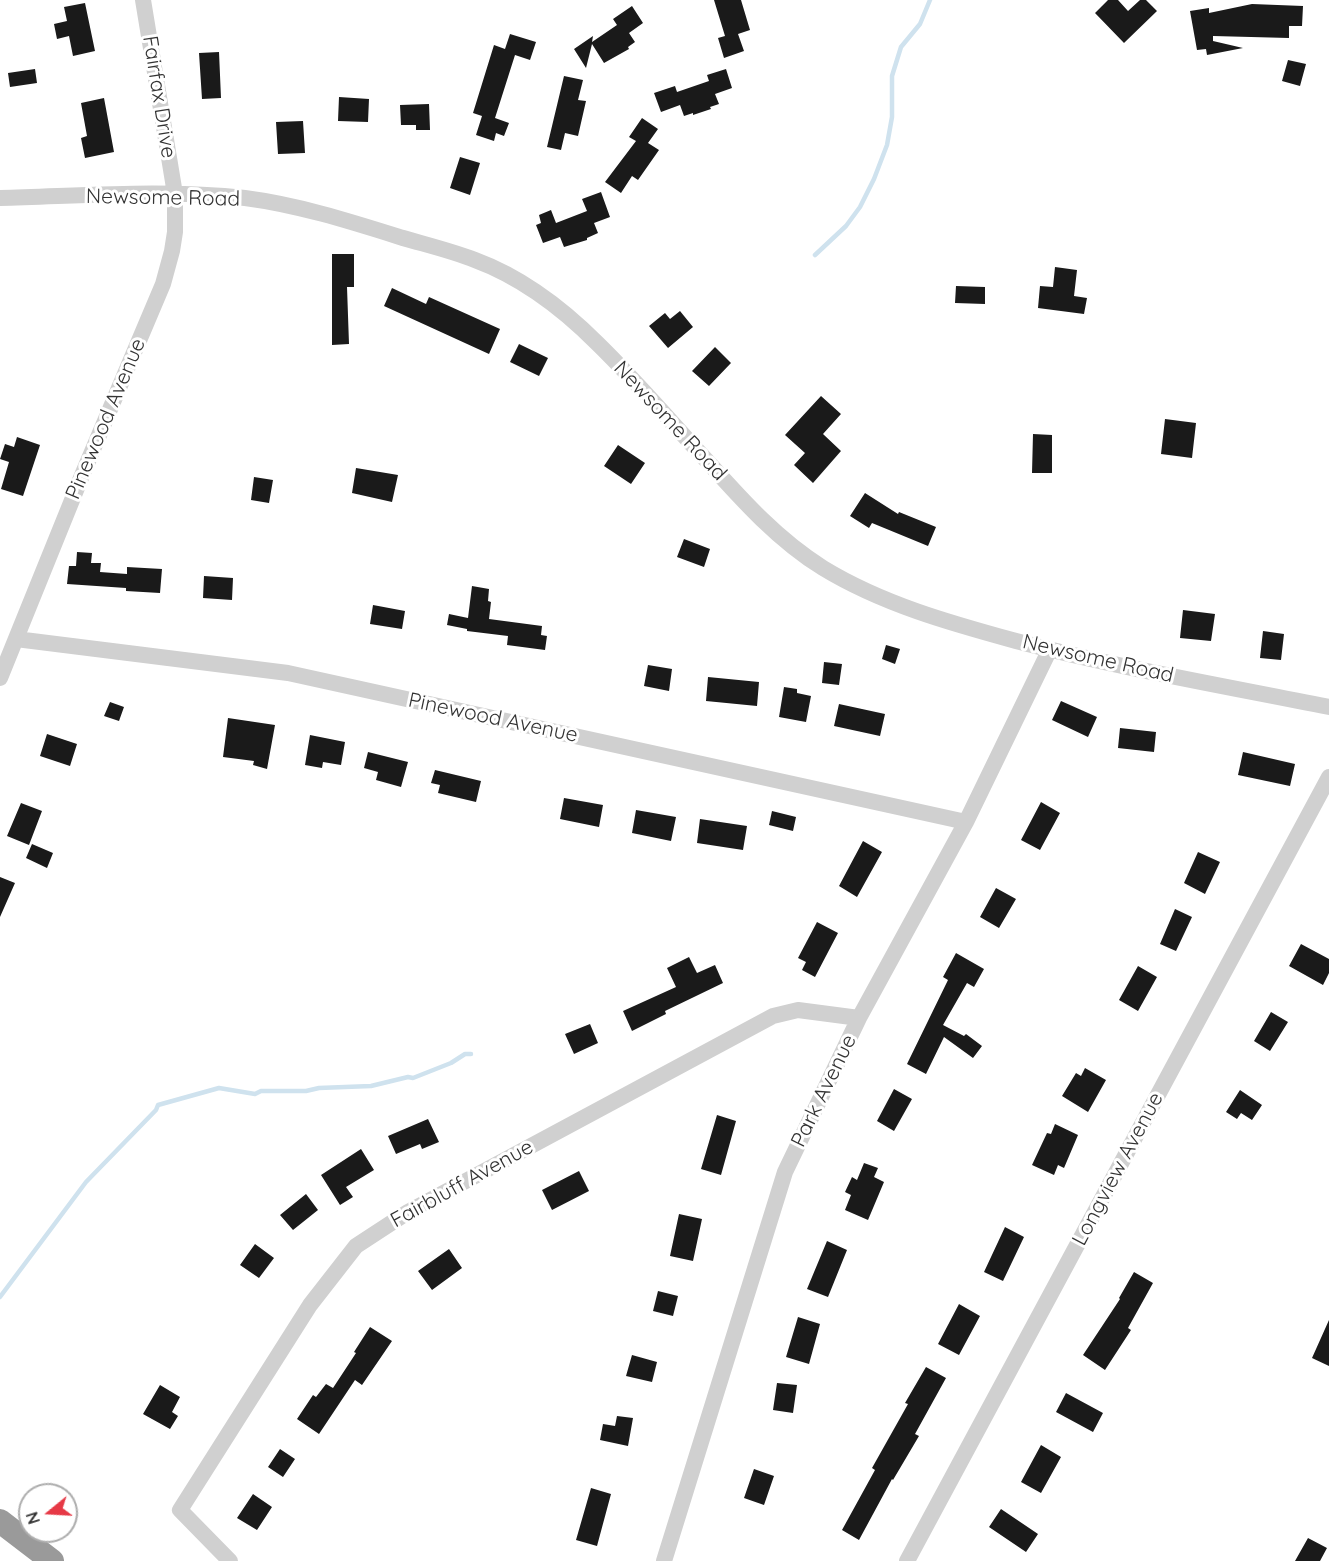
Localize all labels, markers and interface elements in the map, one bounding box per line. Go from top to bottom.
street label: Fairfax Drive [137,34,181,160]
street label: Newsome Road [86,184,240,212]
street label: Pinewood Avenue [61,335,151,503]
street label: Newsome Road [608,356,732,486]
street label: Newsome Road [1020,629,1176,689]
street label: Pinewood Avenue [406,688,580,748]
street label: Park Avenue [786,1031,862,1151]
street label: Longview Avenue [1067,1088,1169,1250]
street label: Fairbluff Avenue [386,1134,538,1234]
north arrow [18,1483,78,1543]
text: N [21,1509,44,1527]

